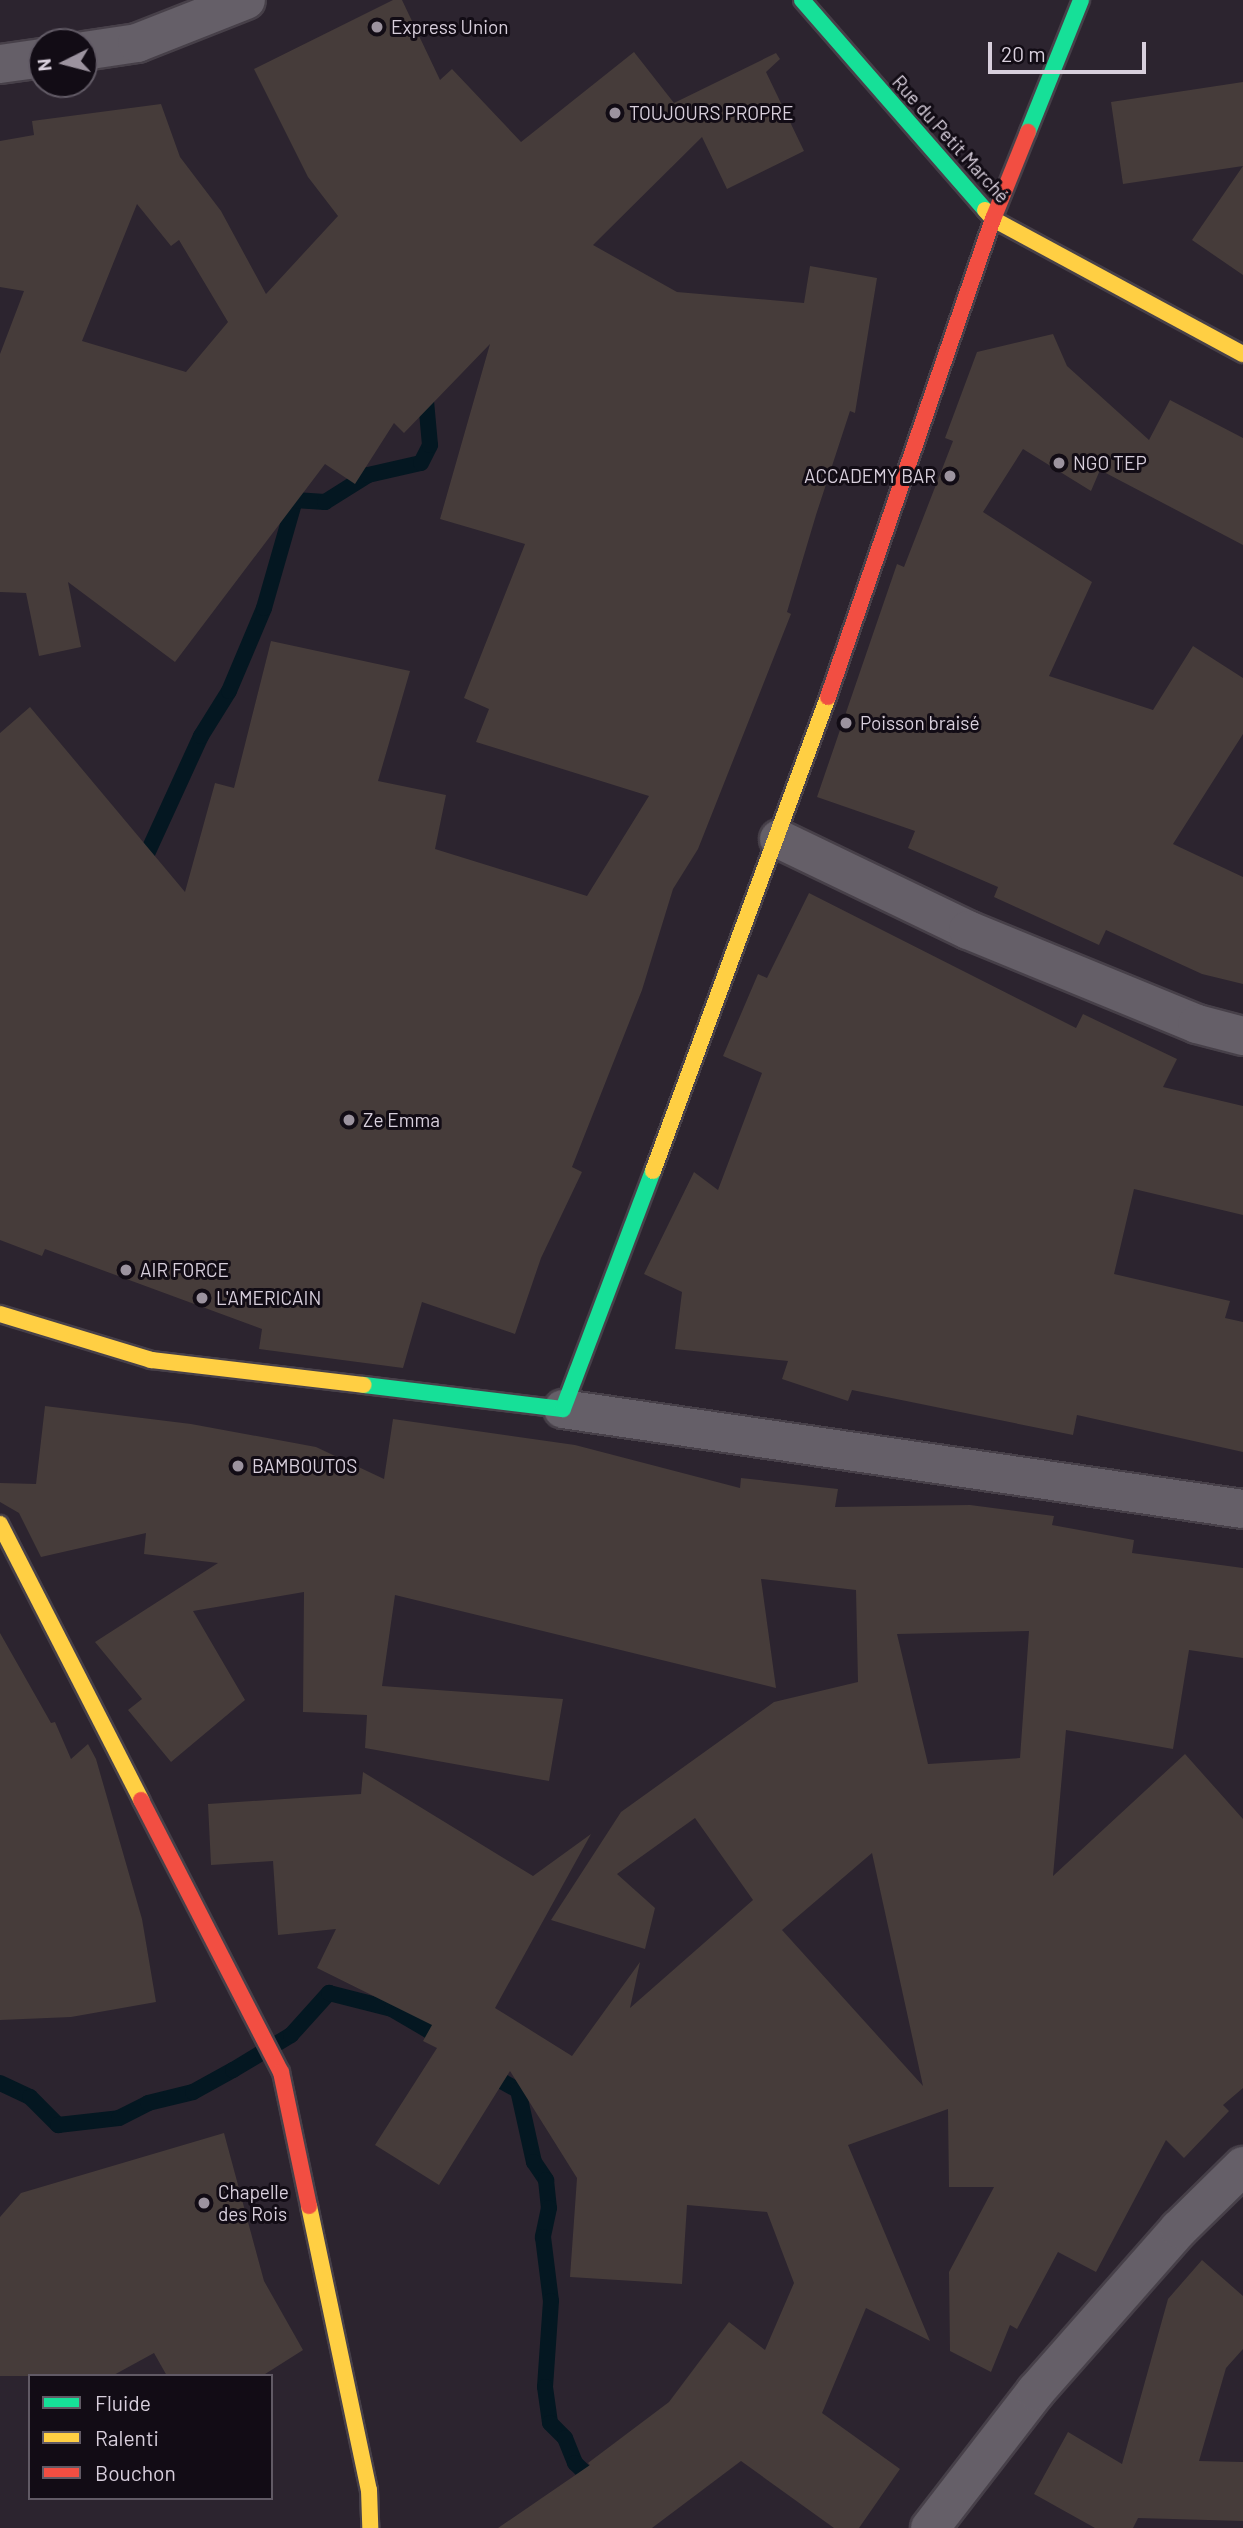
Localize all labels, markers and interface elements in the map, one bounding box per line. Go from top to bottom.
place label: Express Union [391,16,509,38]
marker: Express Union [369,19,385,35]
north arrow [28,28,98,98]
scale bar [991,28,1148,72]
text: 20 m [1001,41,1046,66]
text: N [32,58,56,73]
street label: Rue du Petit Marché [888,71,1014,207]
place label: TOUJOURS PROPRE [629,102,793,124]
marker: TOUJOURS PROPRE [607,105,623,121]
place label: NGO TEP [1073,452,1147,474]
marker: NGO TEP [1051,455,1067,471]
place label: ACCADEMY BAR [804,465,936,487]
marker: ACCADEMY BAR [942,468,958,484]
place label: Poisson braisé [860,712,980,734]
marker: Poisson braisé [838,715,854,731]
place label: Ze Emma [363,1109,440,1131]
marker: Ze Emma [341,1112,357,1128]
place label: AIR FORCE [140,1259,229,1281]
marker: AIR FORCE [118,1262,134,1278]
place label: L'AMERICAIN [216,1287,321,1309]
marker: L'AMERICAIN [194,1290,210,1306]
place label: BAMBOUTOS [252,1455,357,1477]
marker: BAMBOUTOS [230,1458,246,1474]
place label: Chapelle des Rois [218,2181,289,2225]
marker: Chapelle des Rois [196,2195,212,2211]
legend [28,2374,273,2500]
text: Fluide [95,2390,151,2415]
text: Ralenti [95,2425,159,2450]
text: Bouchon [95,2460,176,2485]

